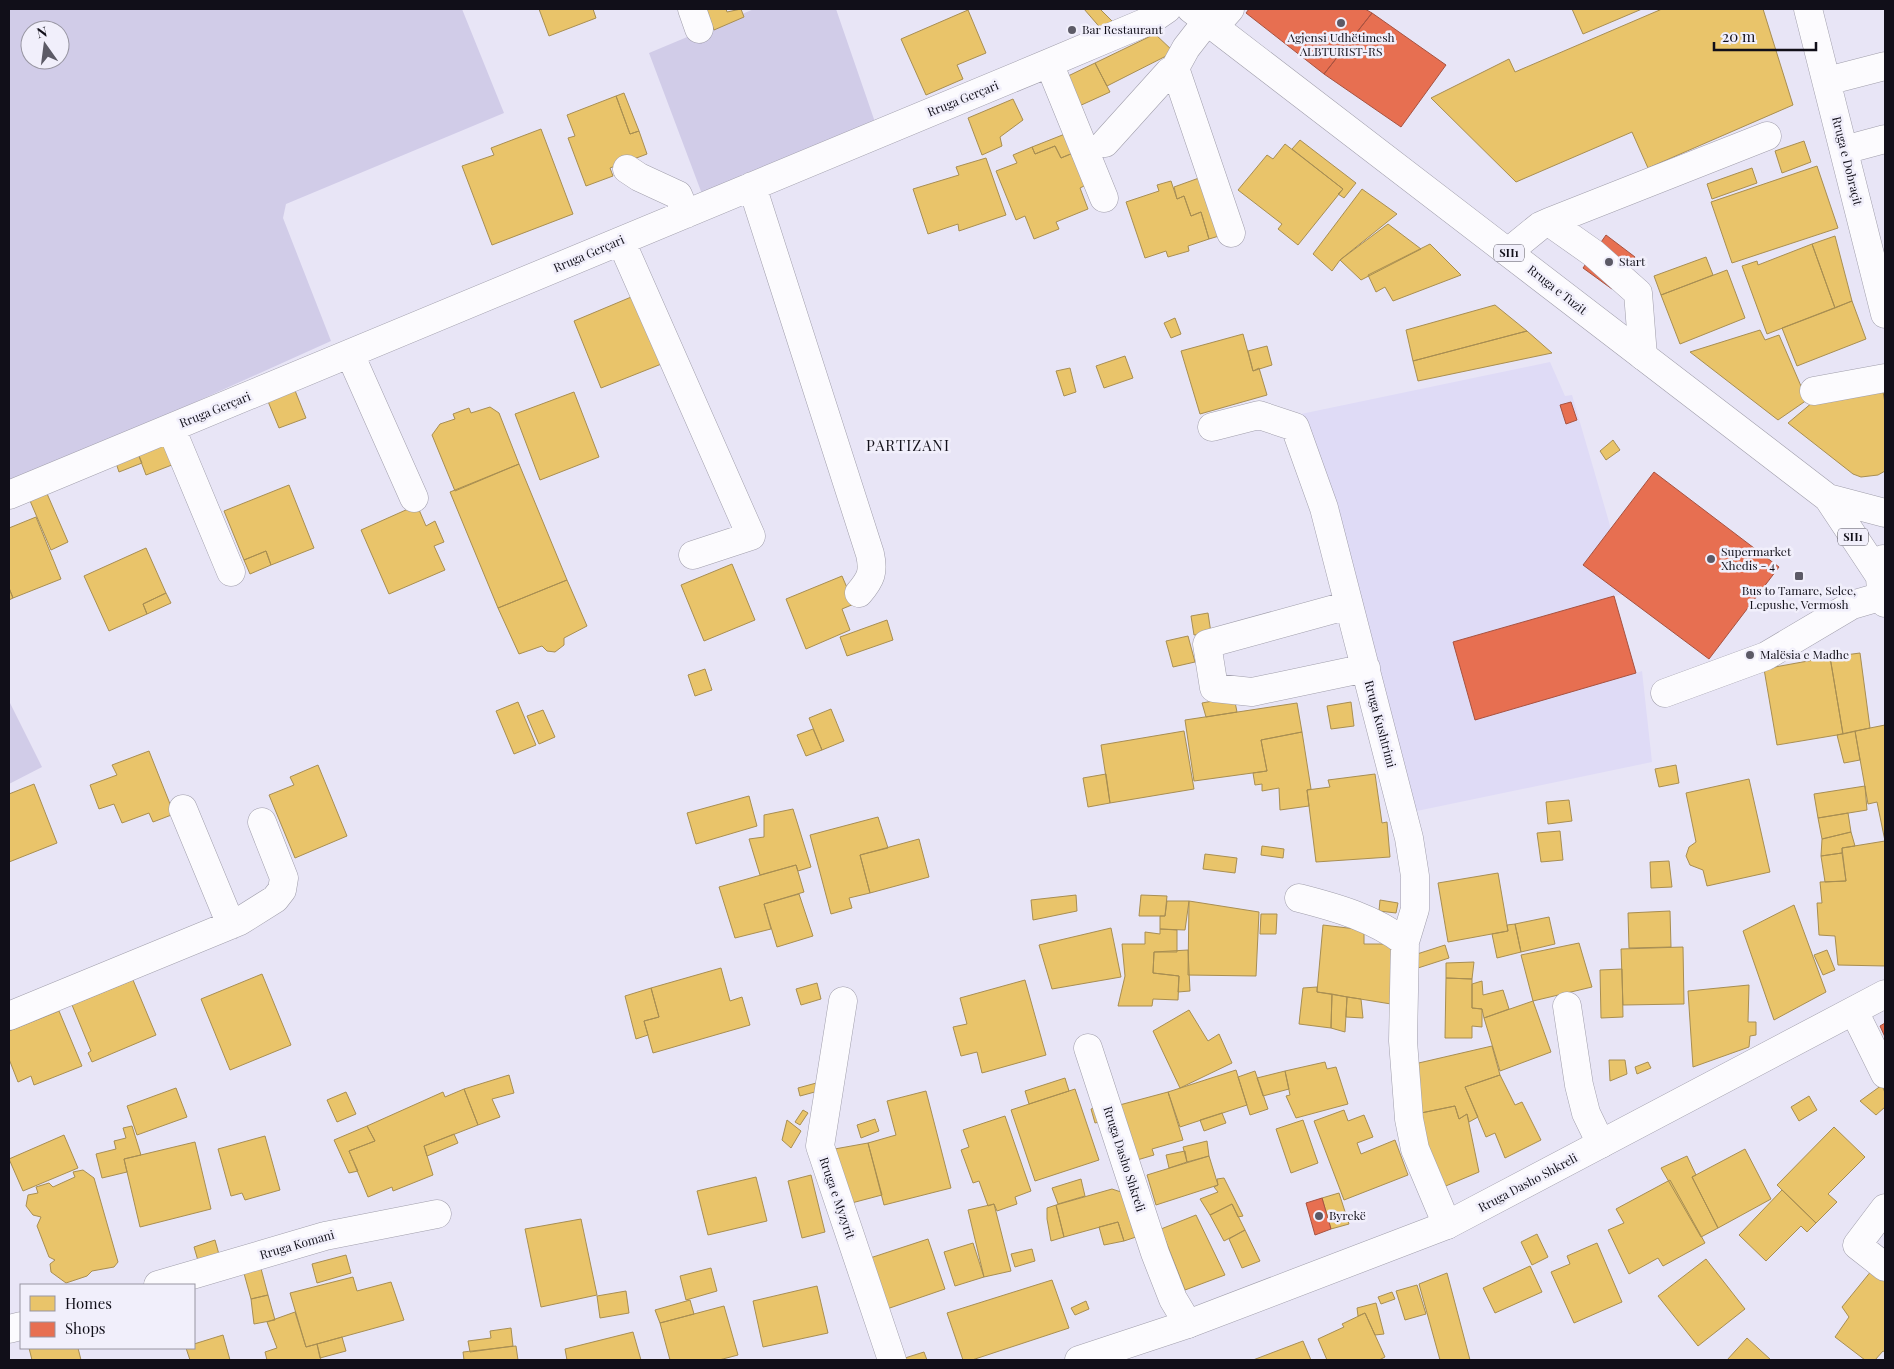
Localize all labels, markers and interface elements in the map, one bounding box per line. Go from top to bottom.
marker: Agjensi Udhëtimesh ALBTURIST-RS [1335,17,1347,29]
north arrow [20,20,70,70]
scale bar [1714,20,1816,52]
text: N [35,21,49,42]
place label: Bar Restaurant [1082,21,1163,37]
marker: Bar Restaurant [1066,24,1078,36]
text: 20 m [1722,26,1756,46]
place label: Agjensi Udhëtimesh ALBTURIST-RS [1286,29,1395,59]
street label: Rruga Gerçari [925,76,1001,120]
street label: Rruga e Dobraçit [1829,115,1867,208]
street label: Rruga Gerçari [551,231,627,275]
road number: SH1 [1494,244,1524,262]
place label: Start [1619,253,1646,269]
marker: Start [1603,256,1615,268]
street label: Rruga e Tuzit [1525,261,1591,318]
street label: Rruga Gerçari [177,387,253,431]
district label: PARTIZANI [866,435,950,455]
road number: SH1 [1838,528,1868,546]
place label: Supermarket Xhedis - 4 [1721,543,1792,573]
marker: Supermarket Xhedis - 4 [1705,553,1717,565]
marker: Bus to Tamare, Selce, Lepushe, Vermosh [1793,570,1805,582]
place label: Bus to Tamare, Selce, Lepushe, Vermosh [1742,582,1856,612]
place label: Malësia e Madhe [1760,646,1849,662]
marker: Malësia e Madhe [1744,649,1756,661]
street label: Rruga Kushtrimi [1362,678,1400,770]
street label: Rruga Dasho Shkreli [1100,1104,1150,1214]
street label: Rruga Dasho Shkreli [1475,1149,1580,1215]
street label: Rruga e Myzyrit [816,1155,860,1241]
place label: Byrekë [1329,1207,1366,1223]
marker: Byrekë [1313,1210,1325,1222]
street label: Rruga Komani [258,1226,336,1262]
legend [20,1284,195,1349]
text: Homes [65,1293,112,1313]
text: Shops [65,1318,106,1338]

